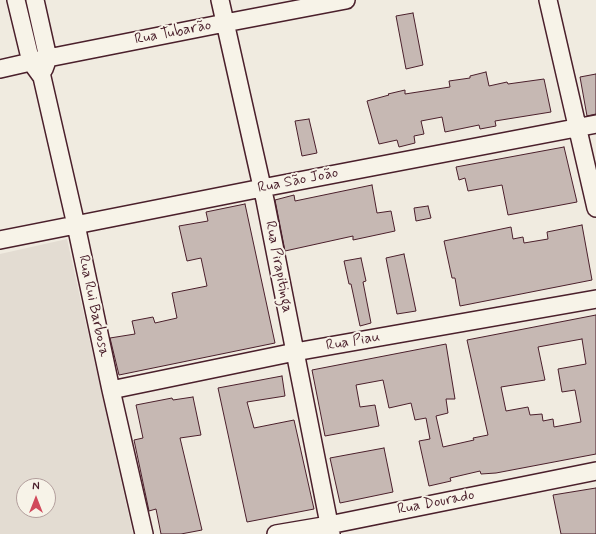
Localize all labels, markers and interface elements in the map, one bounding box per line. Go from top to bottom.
street label: Rua Tubarão [133,17,213,49]
street label: Rua São João [256,164,340,198]
street label: Rua Pirapitinga [260,220,296,314]
street label: Rua Rui Barbosa [73,253,113,359]
street label: Rua Piau [325,328,381,356]
north arrow [16,478,56,518]
text: N [32,480,40,494]
street label: Rua Dourado [396,487,476,519]

